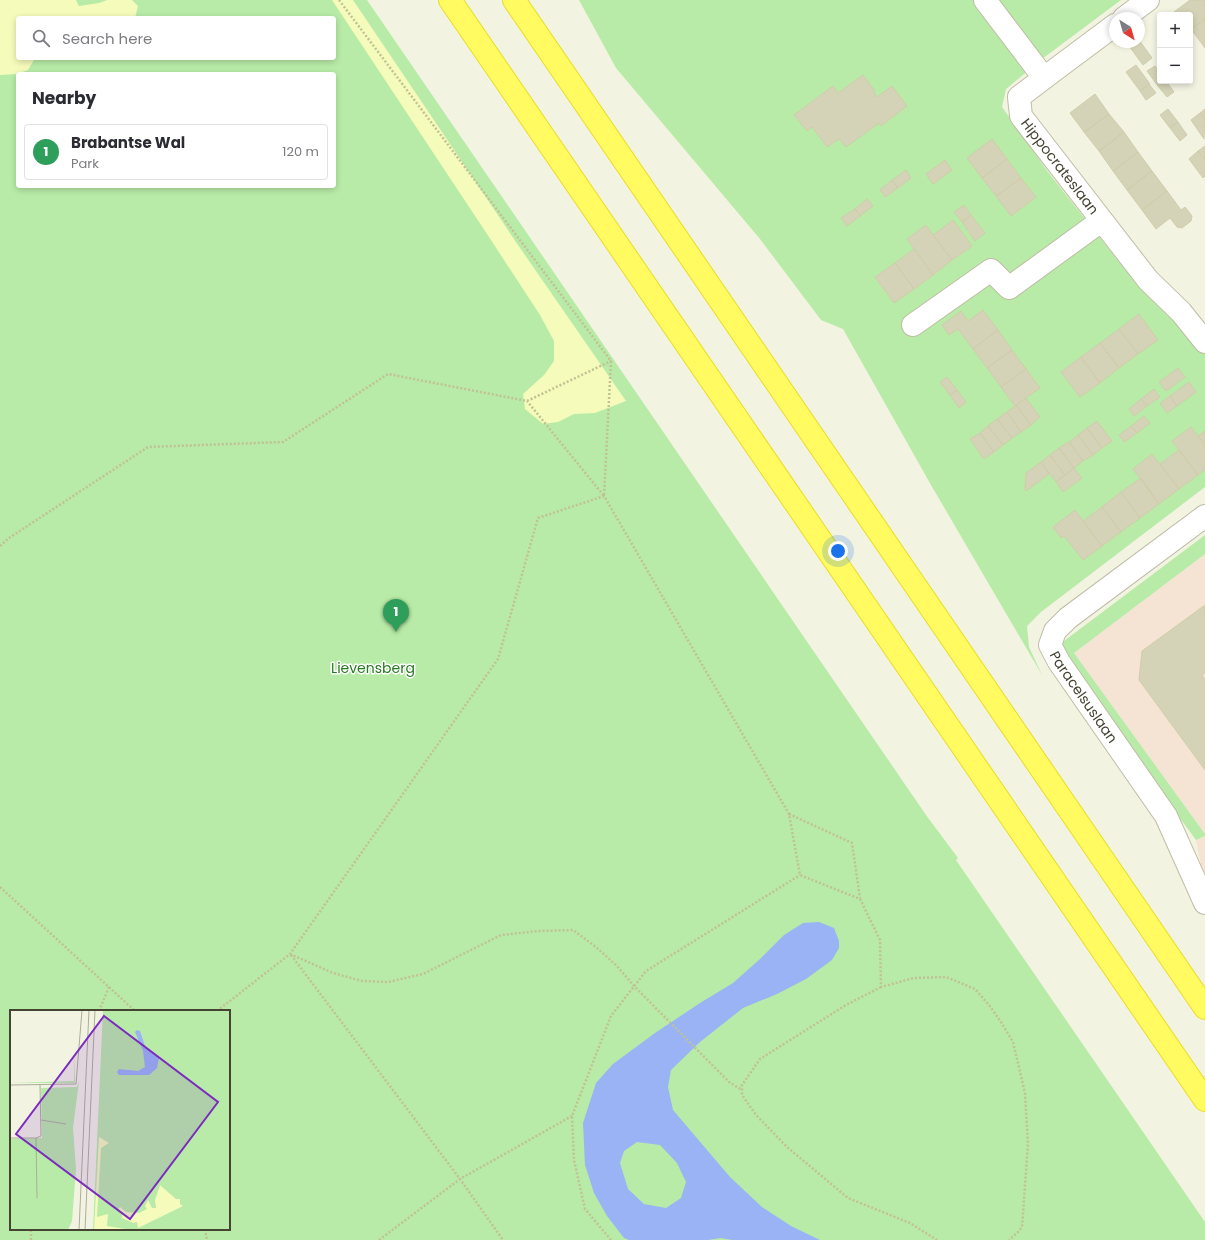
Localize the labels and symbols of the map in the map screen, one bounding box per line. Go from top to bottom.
north arrow [1109,12,1145,48]
street label: Hippocrateslaan [1016,114,1104,219]
your location [828,541,848,561]
pin: 1 [383,599,409,632]
street label: Paracelsuslaan [1045,647,1122,747]
park label: Lievensberg [331,658,415,678]
inset map [10,1010,230,1230]

